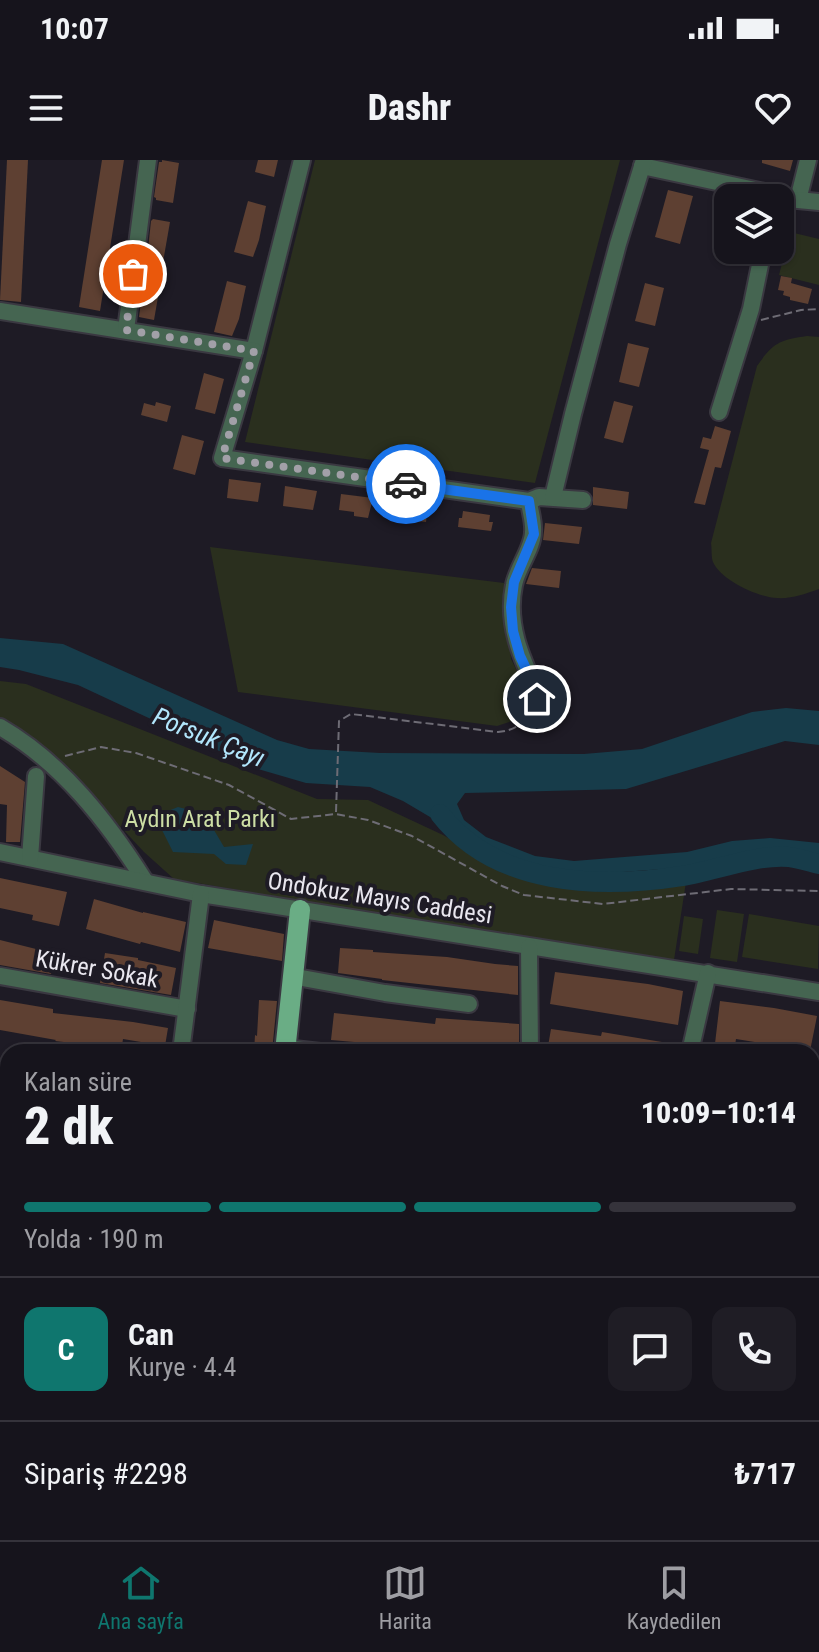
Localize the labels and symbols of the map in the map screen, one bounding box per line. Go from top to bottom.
pin [99,240,167,308]
courier [366,444,446,524]
pin [503,665,571,733]
water label: Porsuk Çayı [149,701,269,773]
park label: Aydın Arat Parkı [124,805,276,833]
street label: Ondokuz Mayıs Caddesi [266,866,494,930]
street label: Kükrer Sokak [33,944,161,994]

